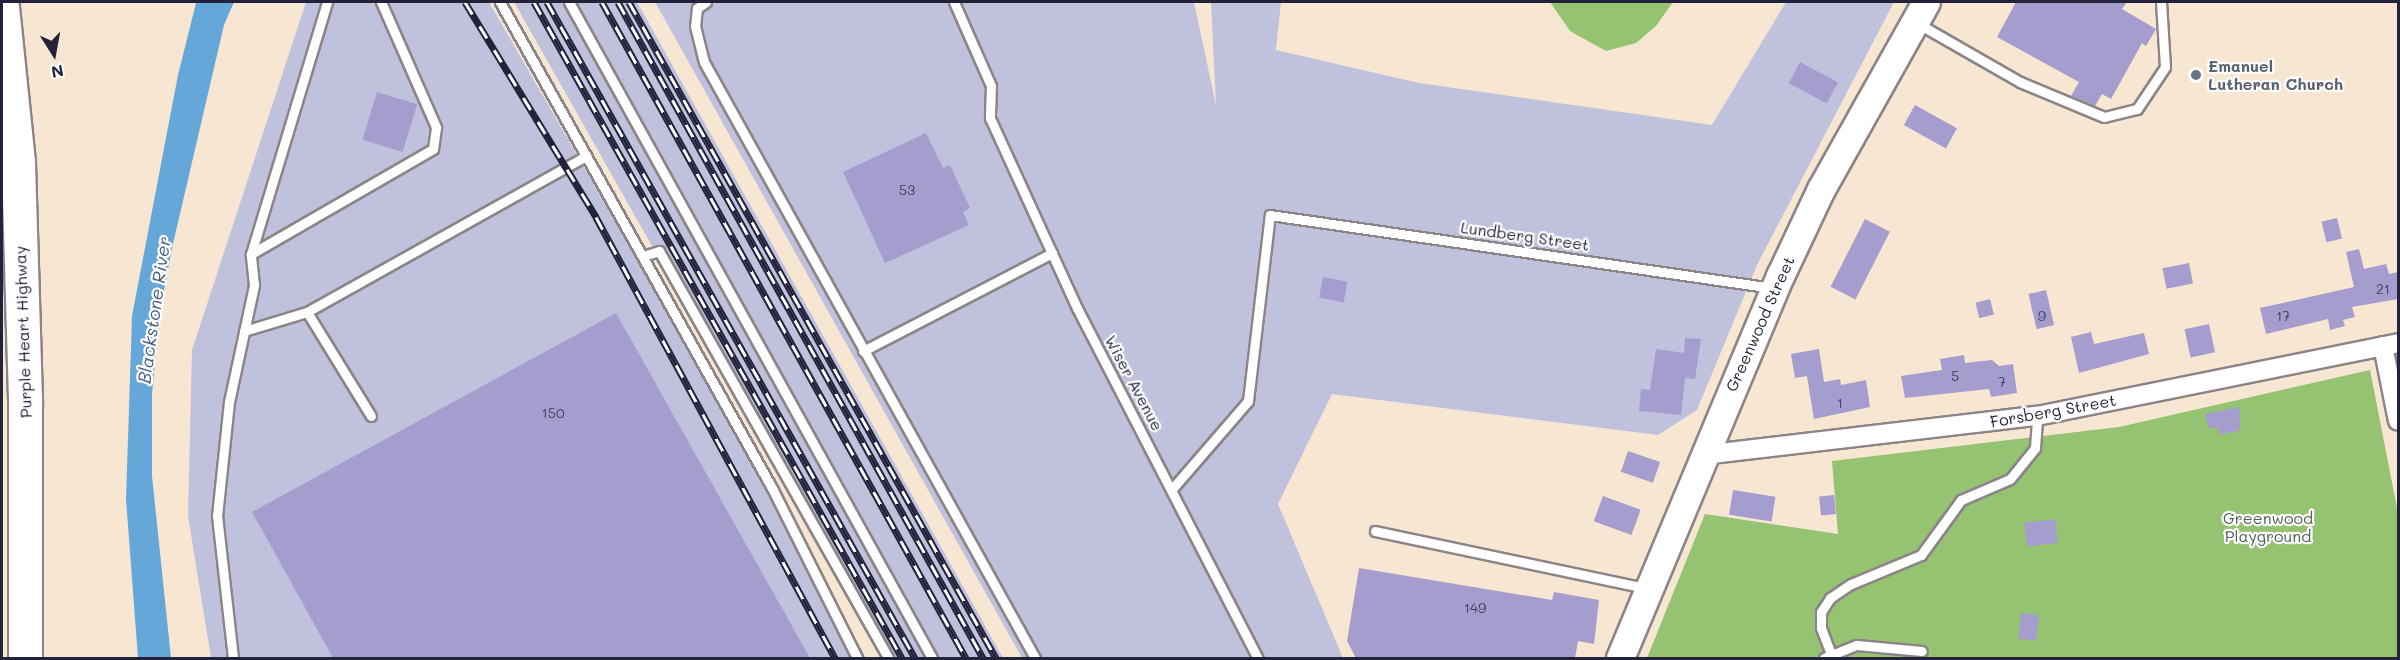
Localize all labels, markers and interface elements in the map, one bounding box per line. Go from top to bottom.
north arrow [24,24,84,84]
place label: Emanuel Lutheran Church [2208,56,2343,94]
text: N [50,61,65,84]
marker: Emanuel Lutheran Church [2189,68,2203,82]
house number: 53 [899,182,915,198]
street label: Lundberg Street [1459,217,1591,255]
water label: Blackstone River [133,235,175,385]
street label: Purple Heart Highway [10,246,36,418]
street label: Greenwood Street [1722,253,1798,395]
house number: 21 [2376,281,2390,297]
house number: 9 [2038,308,2046,324]
house number: 17 [2276,308,2290,324]
street label: Wiser Avenue [1101,332,1167,434]
house number: 5 [1951,368,1959,384]
house number: 7 [1998,374,2006,390]
street label: Forsberg Street [1988,390,2118,432]
house number: 1 [1837,395,1843,411]
house number: 150 [541,405,565,421]
park label: Greenwood Playground [2223,508,2313,546]
house number: 149 [1464,600,1486,616]

